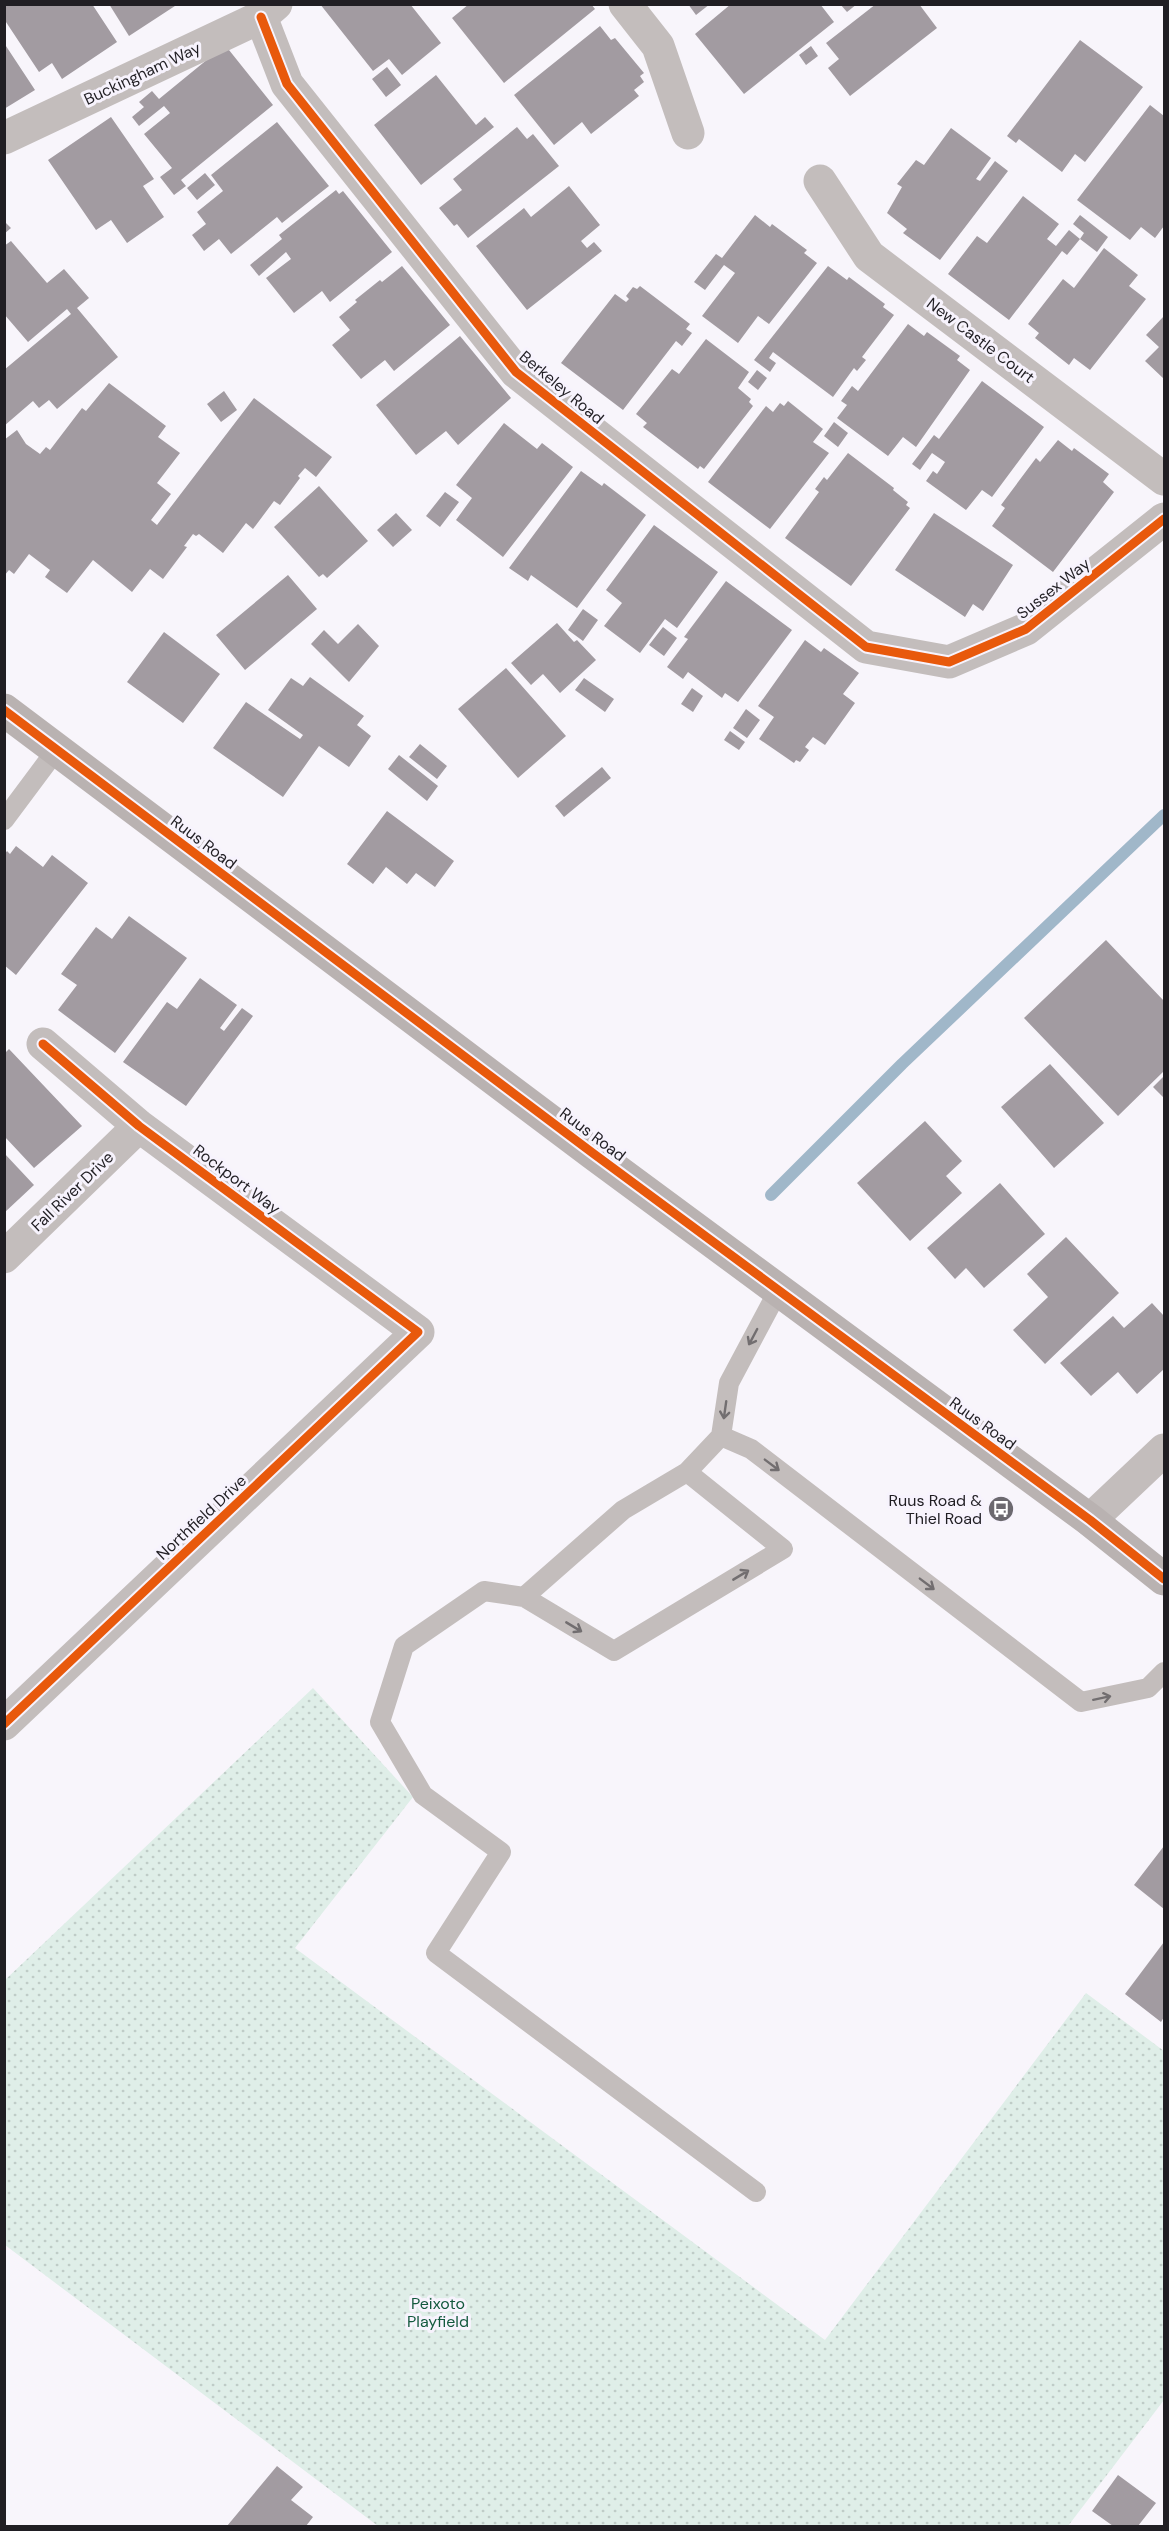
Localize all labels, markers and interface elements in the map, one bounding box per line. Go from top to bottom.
street label: Buckingham Way [80,37,204,110]
street label: New Castle Court [923,293,1039,388]
street label: Berkeley Road [515,346,608,429]
street label: Sussex Way [1012,553,1094,624]
street label: Ruus Road [166,811,241,874]
street label: Ruus Road [555,1103,630,1166]
street label: Rockport Way [189,1140,285,1219]
street label: Fall River Drive [27,1147,118,1236]
one-way arrow [747,1327,759,1345]
street label: Ruus Road [945,1392,1020,1455]
one-way arrow [720,1399,731,1419]
one-way arrow [763,1459,779,1472]
street label: Northfield Drive [152,1470,251,1565]
place label: Ruus Road & Thiel Road [889,1490,982,1529]
bus stop icon: Ruus Road & Thiel Road [986,1494,1016,1524]
one-way arrow [732,1568,749,1580]
one-way arrow [918,1577,934,1590]
one-way arrow [565,1622,582,1634]
one-way arrow [1092,1692,1111,1703]
park label: Peixoto Playfield [407,2293,469,2332]

